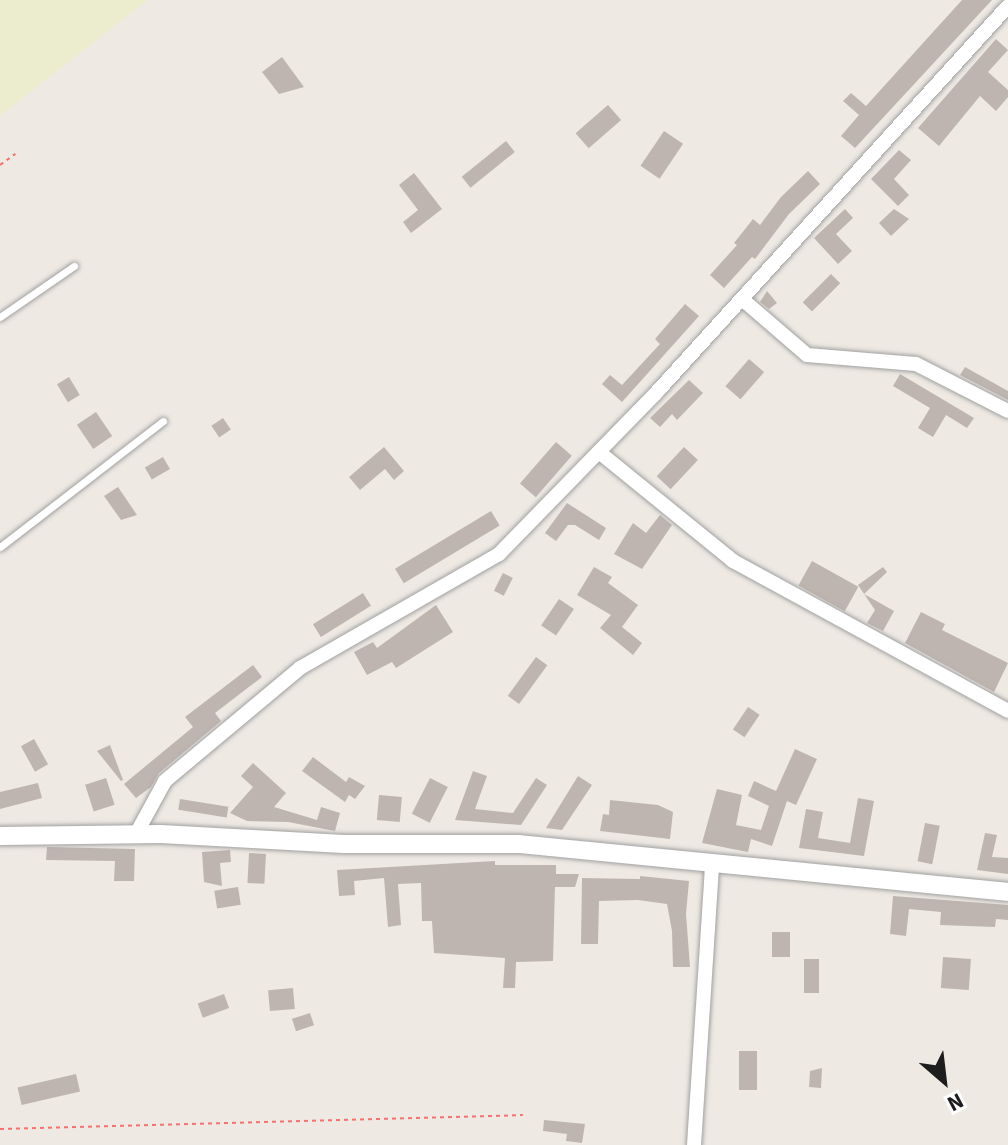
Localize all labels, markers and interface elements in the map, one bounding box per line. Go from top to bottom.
north arrow [904,1041,984,1121]
text: N [941,1085,969,1120]

